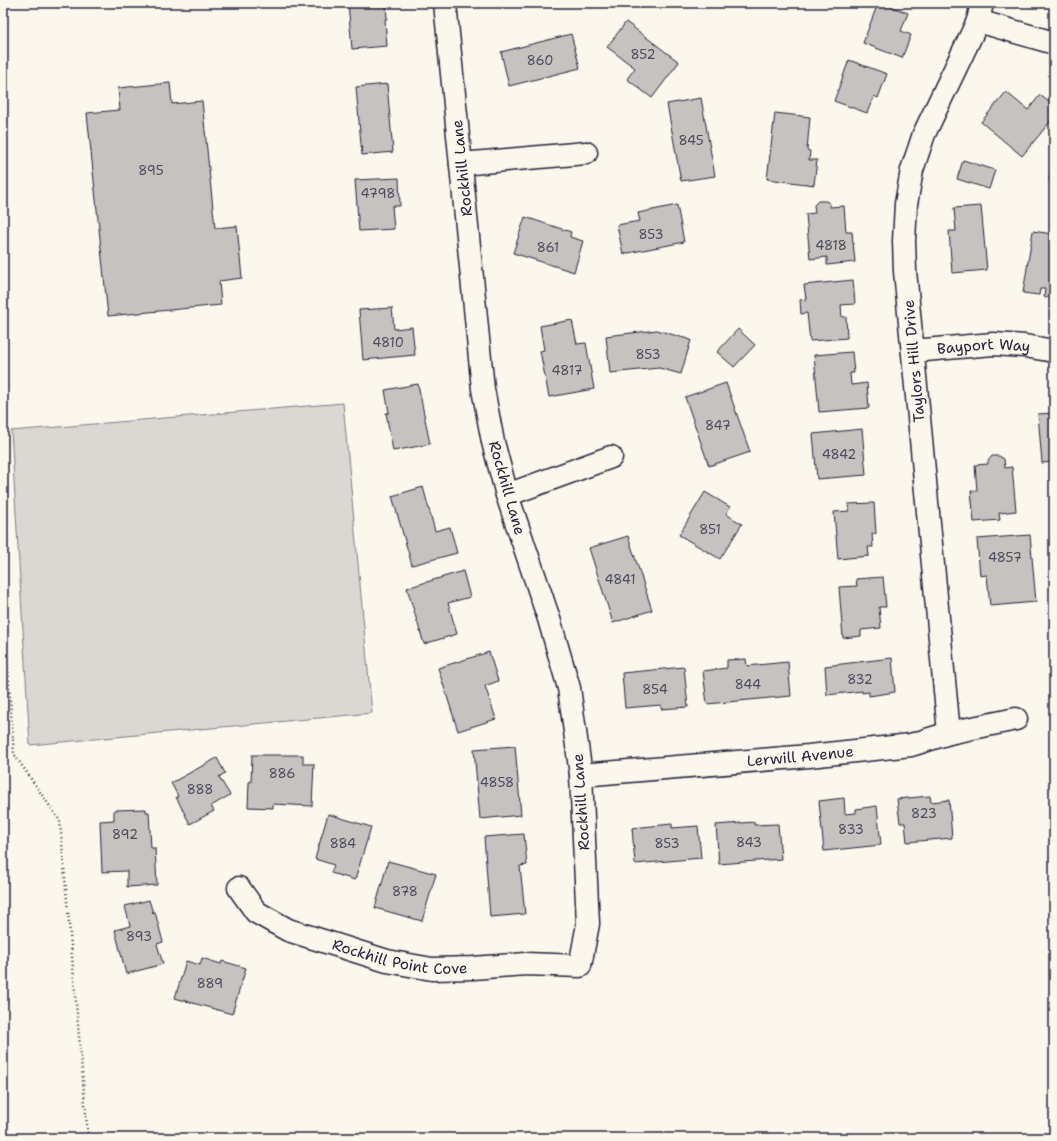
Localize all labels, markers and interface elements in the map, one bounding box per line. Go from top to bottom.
house number: 852 [630,46,656,63]
house number: 860 [527,52,553,69]
street label: Rockhill Lane [447,119,477,217]
house number: 845 [678,132,704,149]
house number: 895 [138,162,164,179]
house number: 4798 [361,185,395,202]
house number: 853 [638,226,664,243]
house number: 4818 [815,237,847,254]
house number: 861 [537,239,559,256]
street label: Taylors Hill Drive [899,299,929,423]
house number: 4810 [372,334,404,351]
street label: Bayport Way [936,334,1032,359]
house number: 853 [635,346,661,363]
house number: 4817 [551,362,583,379]
house number: 847 [705,417,731,434]
street label: Rockhill Lane [484,439,530,537]
house number: 4842 [822,446,856,463]
house number: 851 [699,521,721,538]
house number: 4857 [988,549,1022,566]
house number: 4841 [604,571,636,588]
house number: 832 [847,671,873,688]
house number: 844 [735,676,761,693]
house number: 854 [642,681,668,698]
street label: Lerwill Avenue [746,741,855,771]
street label: Rockhill Lane [568,753,594,851]
house number: 886 [269,765,295,782]
house number: 4858 [480,774,514,791]
house number: 888 [187,781,213,798]
house number: 823 [911,805,937,822]
house number: 833 [838,821,864,838]
house number: 892 [112,826,138,843]
house number: 843 [736,834,762,851]
house number: 884 [330,835,356,852]
house number: 853 [654,835,680,852]
house number: 878 [392,883,418,900]
house number: 893 [126,928,152,945]
street label: Rockhill Point Cove [330,934,468,979]
house number: 889 [197,975,223,992]

